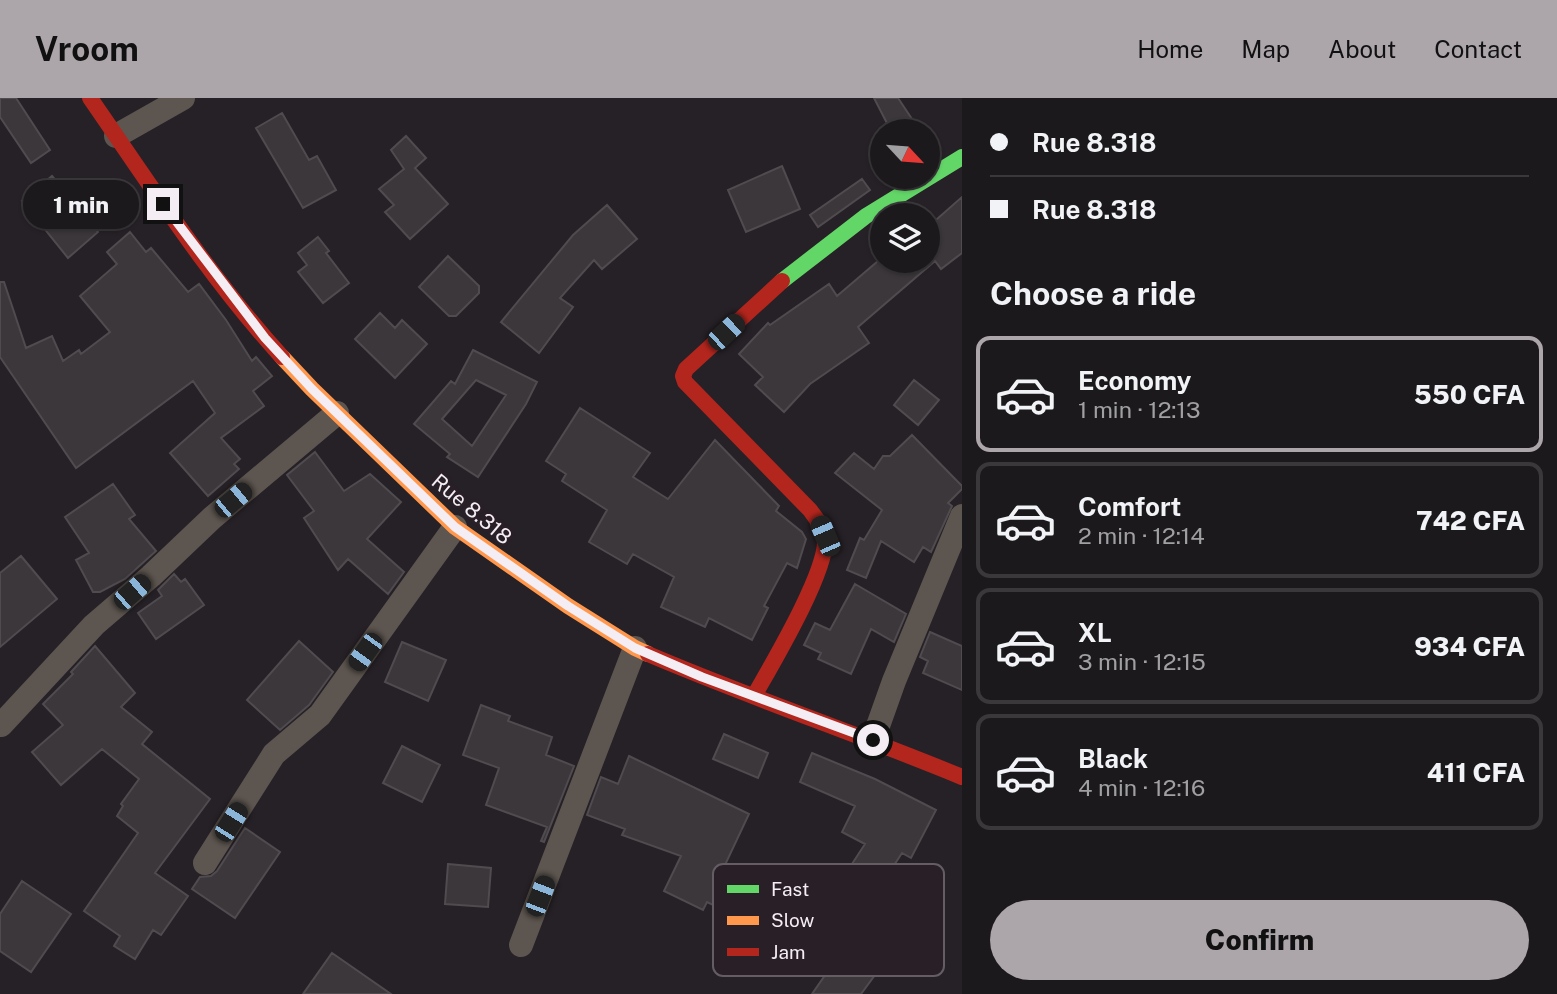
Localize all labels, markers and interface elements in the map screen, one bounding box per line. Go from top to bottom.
text: Vroom [35,30,139,68]
text: Home [1137,35,1203,63]
text: Map [1241,35,1290,63]
text: About [1328,35,1396,63]
text: Contact [1434,35,1522,63]
north arrow [870,119,940,189]
map controls [870,119,940,273]
text: Rue 8.318 [1032,127,1156,158]
callout: 1 min [23,180,138,228]
route end [147,188,179,220]
text: 1 min [53,191,109,218]
text: Rue 8.318 [1032,194,1156,225]
button: layers [870,203,940,273]
text: Choose a ride [990,275,1196,312]
car [704,310,749,354]
icon: car [994,363,1057,426]
text: Economy [1078,365,1191,396]
text: 550 CFA [1414,379,1525,410]
text: 1 min · 12:13 [1078,396,1200,423]
street label: Rue 8.318 [427,468,517,550]
car [211,478,256,522]
icon: car [994,489,1057,552]
text: Comfort [1078,491,1181,522]
text: 742 CFA [1416,505,1525,536]
car [808,513,843,559]
text: 2 min · 12:14 [1078,522,1205,549]
car [110,570,155,614]
icon: car [994,615,1057,678]
text: XL [1078,617,1112,648]
car [345,629,386,675]
text: 934 CFA [1414,631,1525,662]
text: 3 min · 12:15 [1078,648,1206,675]
route start [857,724,889,756]
icon: car [994,741,1057,804]
text: Black [1078,743,1148,774]
text: 411 CFA [1427,757,1525,788]
text: 4 min · 12:16 [1078,774,1205,801]
car [211,799,252,845]
legend [713,864,944,976]
car [523,873,558,919]
text: Fast [771,878,809,900]
button: Confirm [990,900,1529,980]
text: Slow [771,909,815,931]
text: Jam [771,941,805,963]

